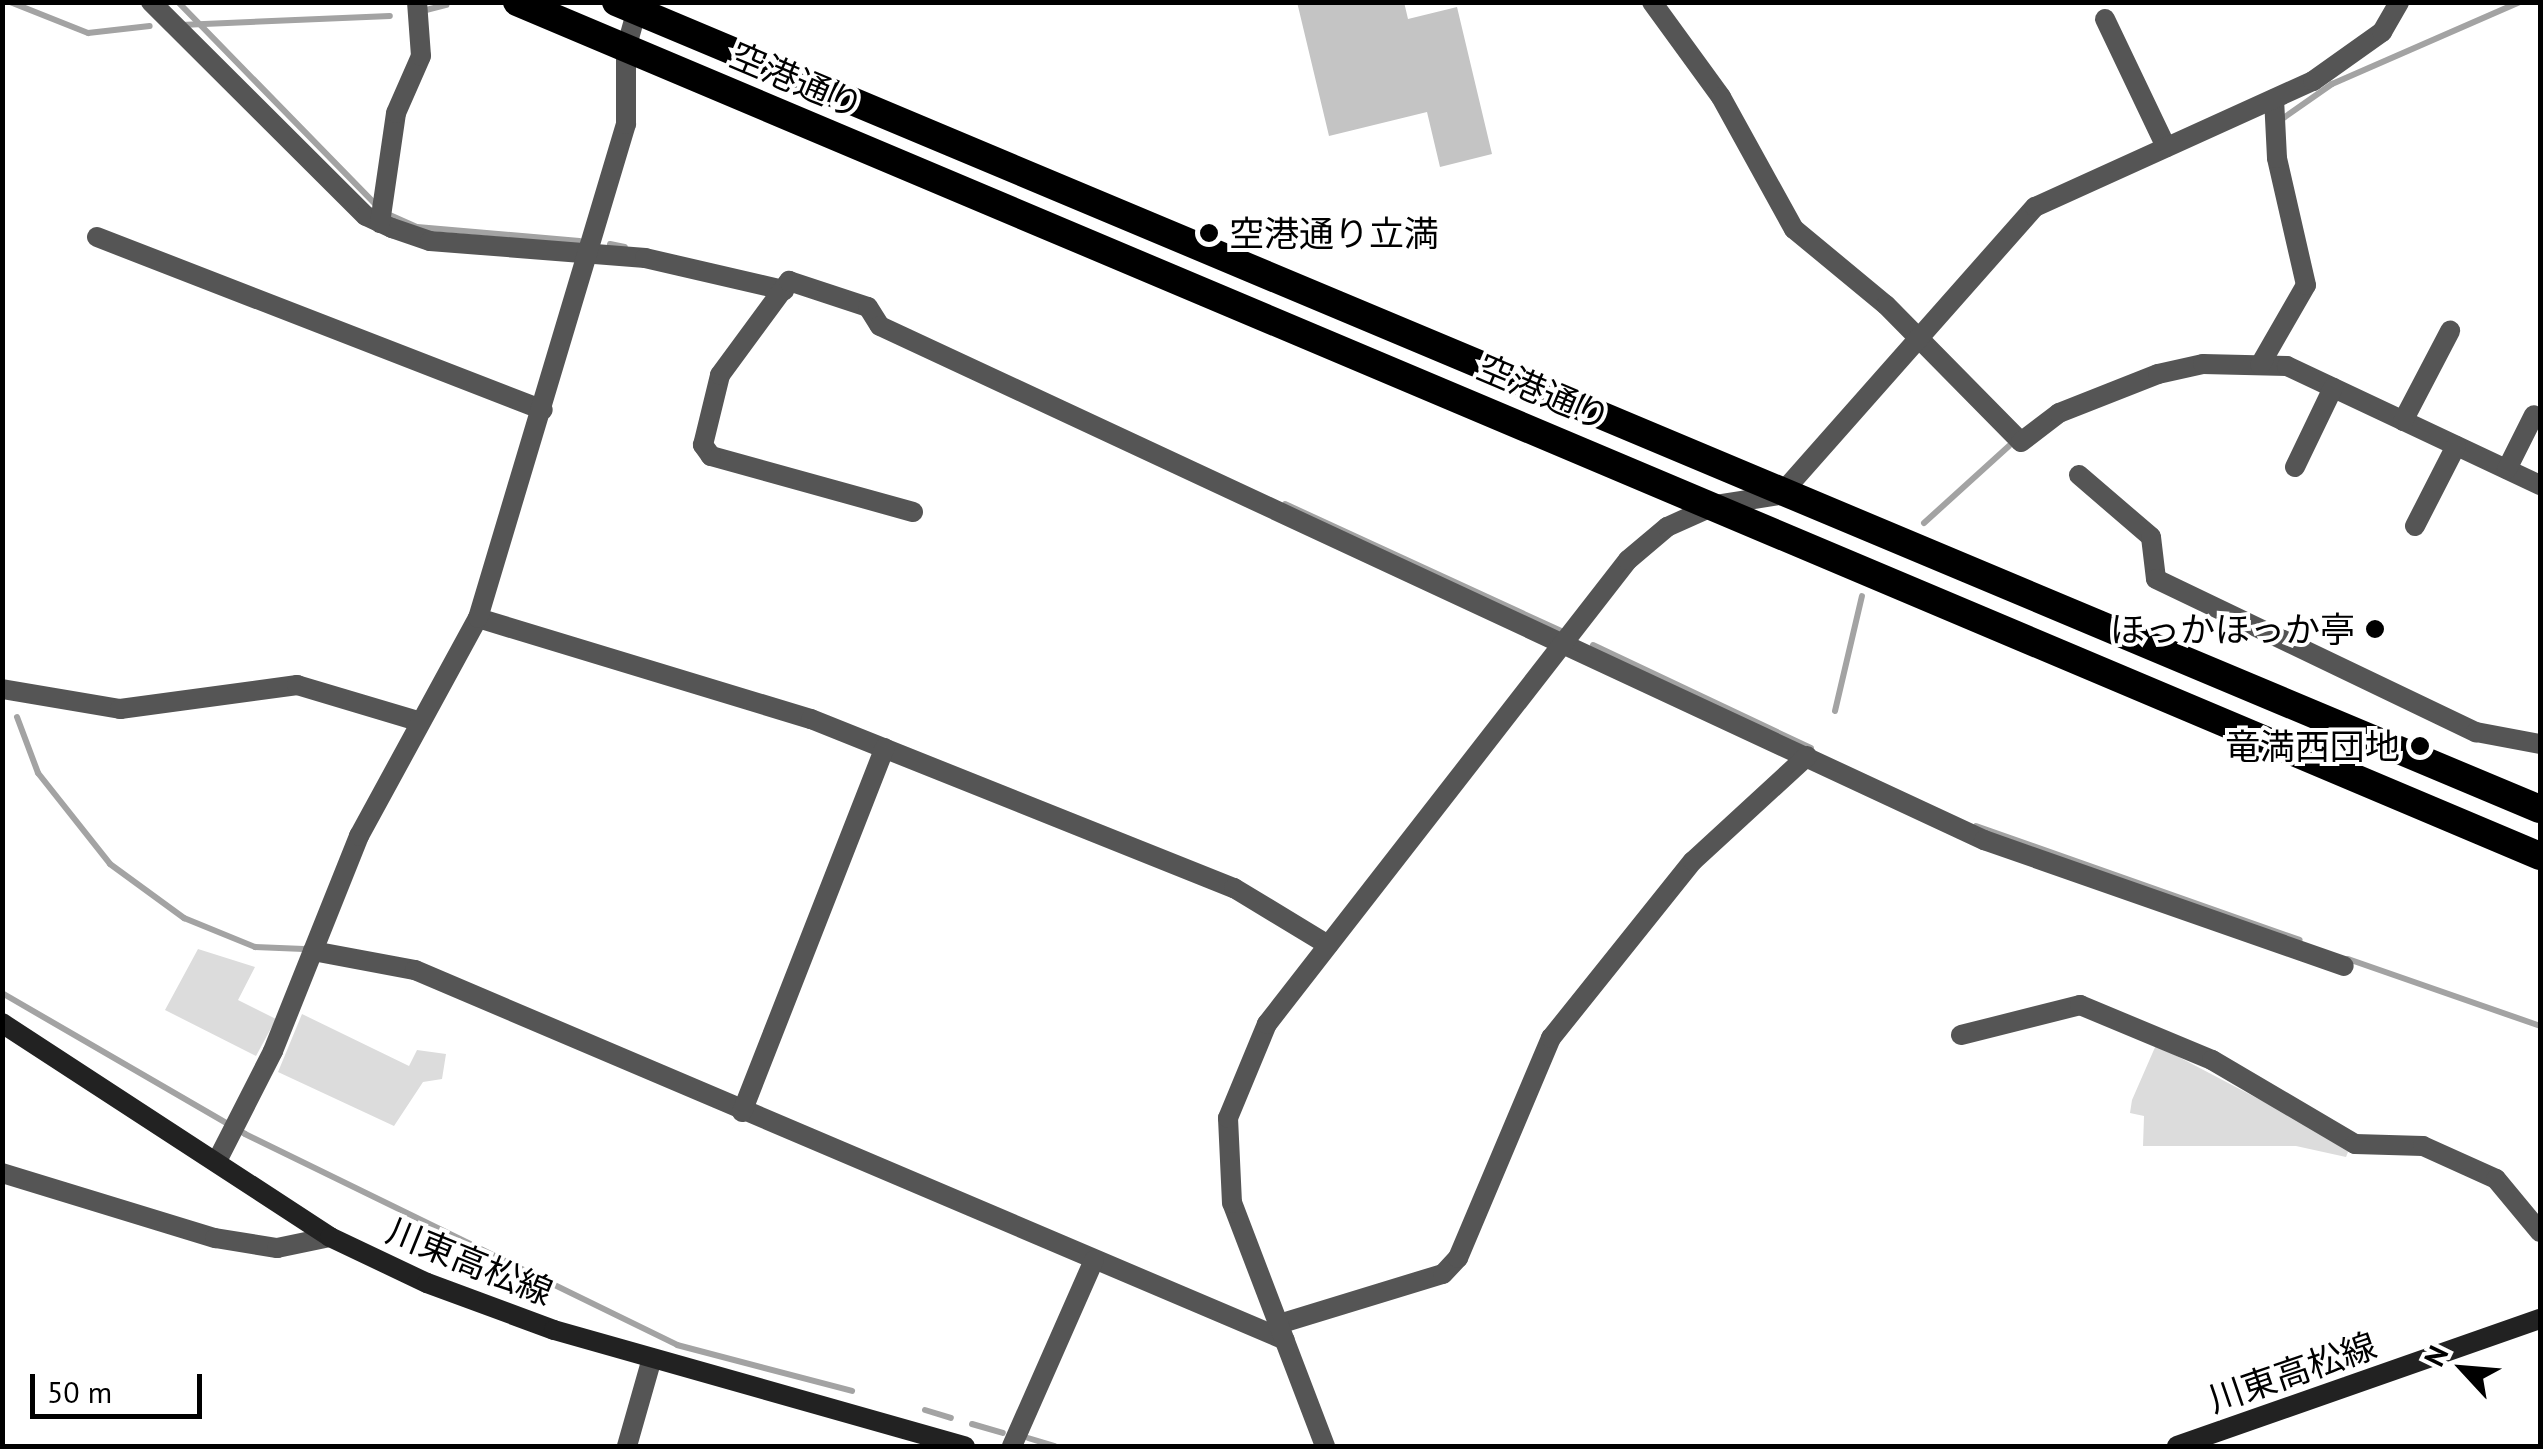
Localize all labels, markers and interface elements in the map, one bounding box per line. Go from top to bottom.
street label: 空港通り [724,33,870,127]
place label: 空港通り立満 [1229,212,1439,254]
marker: 空港通り立満 [1198,222,1220,244]
street label: 空港通り [1471,345,1617,439]
place label: ほっかほっか亭 [2110,608,2355,650]
marker: ほっかほっか亭 [2364,618,2386,640]
place label: 竜満西団地 [2225,725,2400,767]
marker: 竜満西団地 [2409,735,2431,757]
street label: 川東高松線 [381,1209,559,1313]
north arrow [2413,1319,2513,1419]
street label: 川東高松線 [2202,1324,2382,1420]
text: N [2415,1339,2456,1372]
scale bar [35,1354,208,1416]
text: 50 m [47,1372,112,1411]

